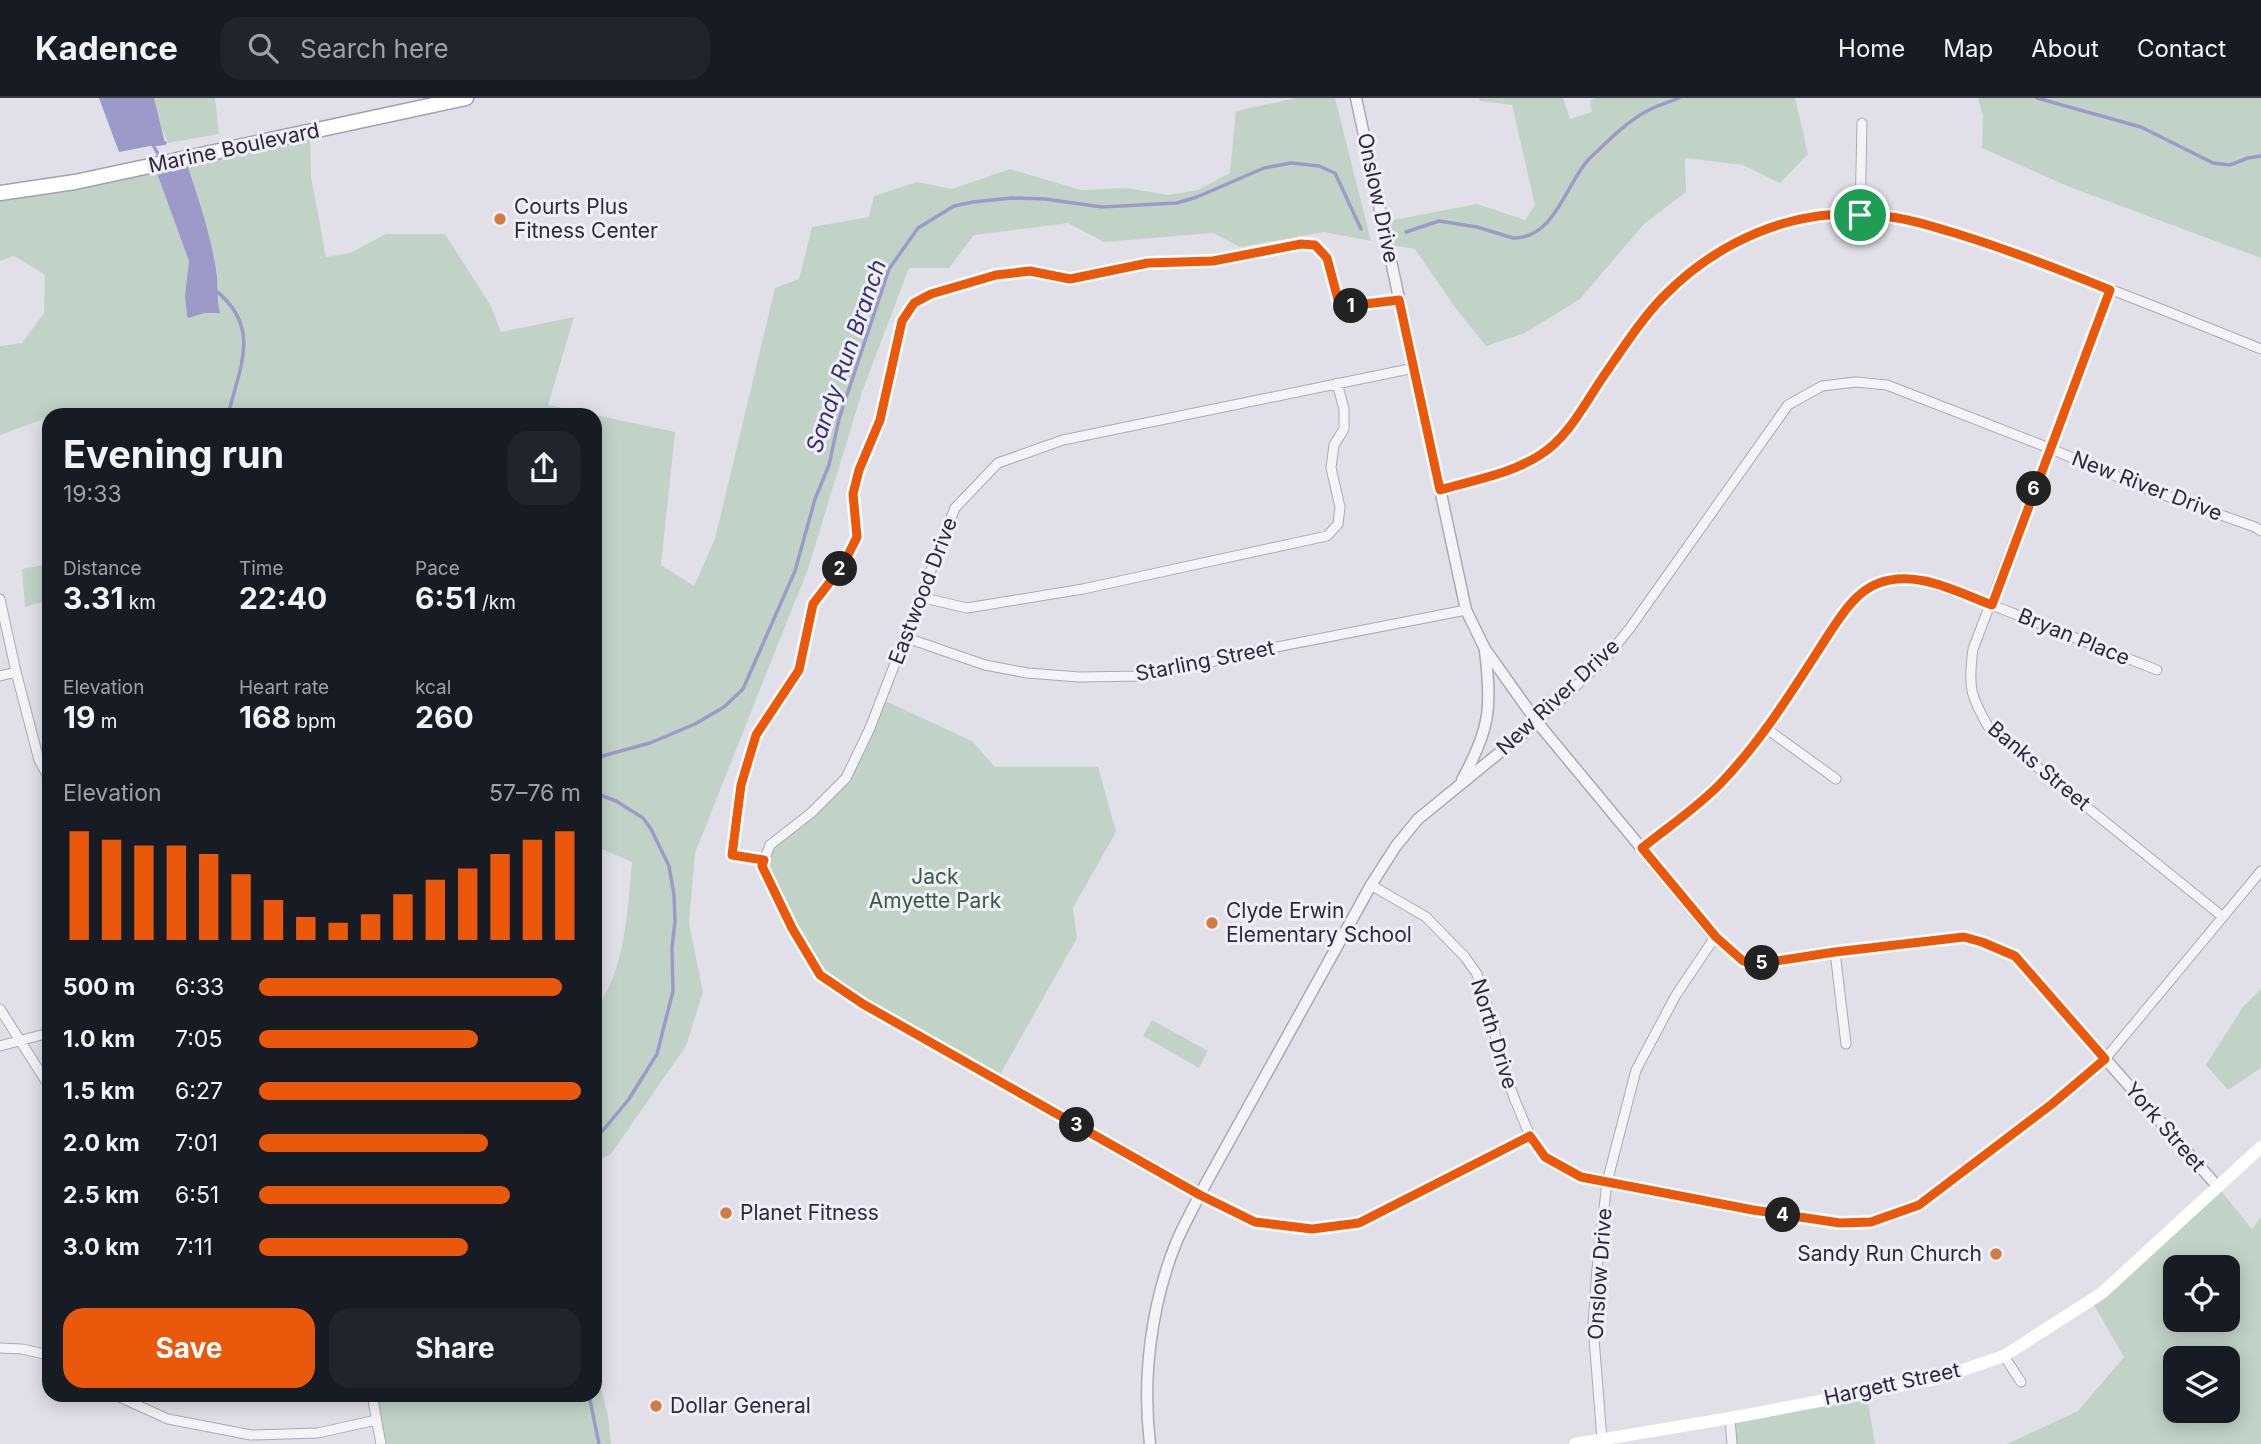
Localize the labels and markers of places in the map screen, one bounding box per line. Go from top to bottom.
pin [1830,185,1890,245]
place label: Courts Plus Fitness Center [514,194,658,243]
marker: Courts Plus Fitness Center [492,211,508,227]
pin: 1 [1334,288,1368,324]
pin: 6 [2016,472,2052,506]
pin: 2 [822,552,858,587]
place label: Clyde Erwin Elementary School [1226,898,1412,947]
marker: Clyde Erwin Elementary School [1204,915,1220,931]
pin: 5 [1744,946,1780,980]
pin: 3 [1060,1108,1094,1142]
pin: 4 [1766,1198,1800,1232]
place label: Planet Fitness [740,1200,879,1225]
marker: Planet Fitness [718,1205,734,1221]
place label: Sandy Run Church [1797,1241,1982,1266]
marker: Sandy Run Church [1988,1246,2004,1262]
place label: Dollar General [670,1393,811,1418]
marker: Dollar General [648,1398,664,1414]

